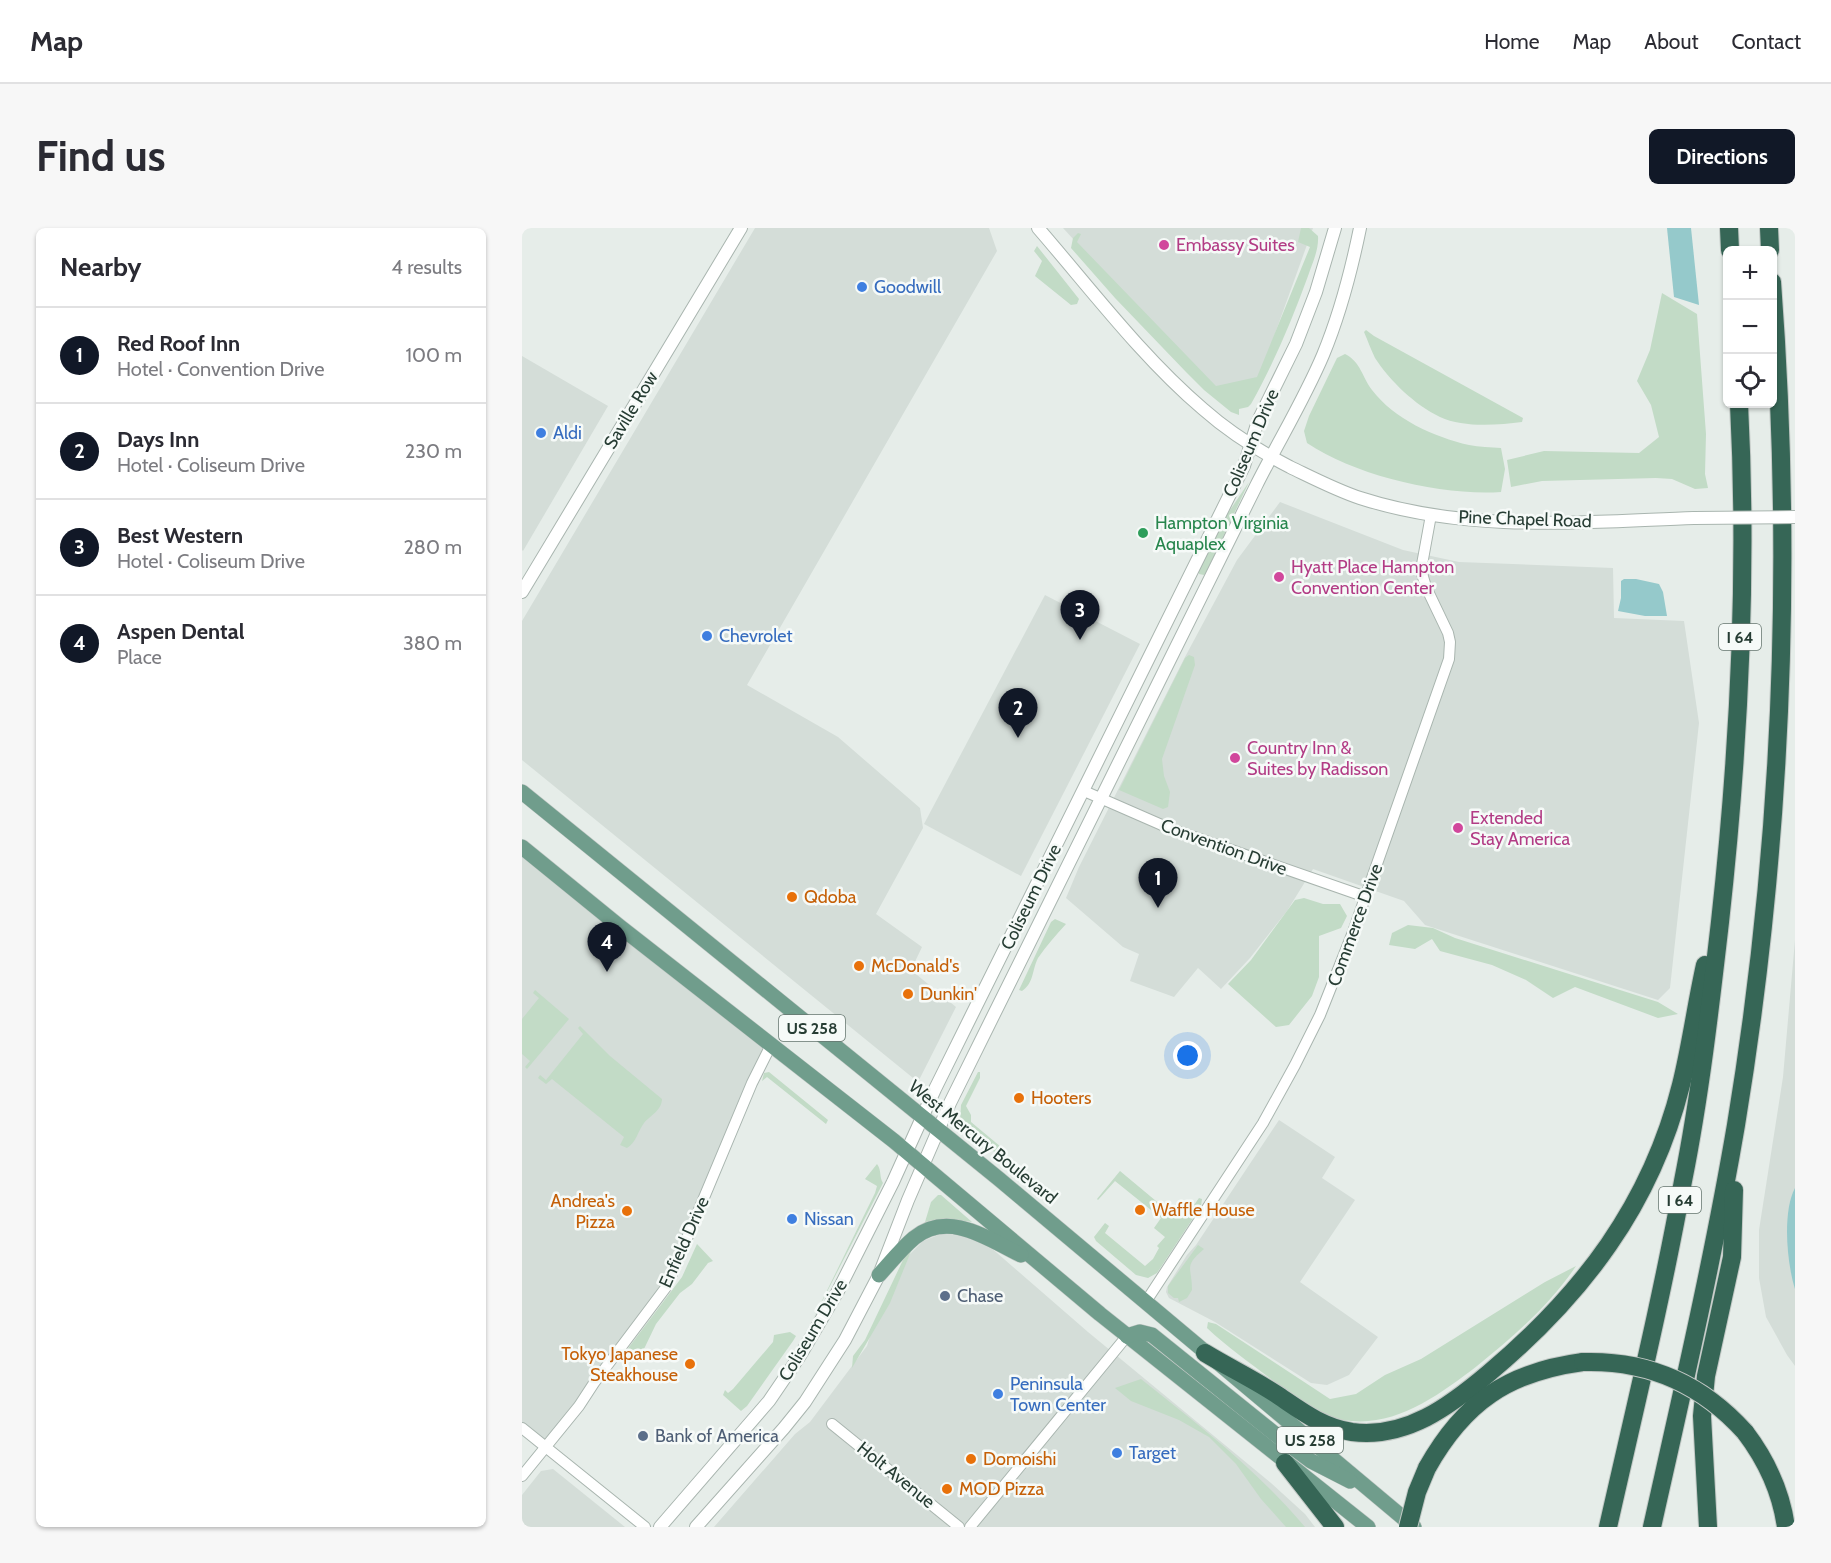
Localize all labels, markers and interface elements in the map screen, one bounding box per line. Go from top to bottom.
text: Map [30,24,83,58]
text: Home [1484,29,1540,54]
text: Map [1573,29,1611,54]
text: About [1644,29,1698,54]
text: Contact [1731,29,1801,54]
button: Directions [1649,129,1795,184]
text: Find us [36,130,165,182]
place label: Embassy Suites [1176,234,1295,256]
marker: Embassy Suites [1157,238,1171,252]
map controls [1723,246,1777,408]
button: + [1723,246,1777,300]
text: Nearby [60,251,141,283]
text: 4 results [391,255,462,279]
place label: Goodwill [874,276,942,298]
marker: Goodwill [855,280,869,294]
button: − [1723,300,1777,354]
text: Red Roof Inn [117,330,240,357]
text: 1 [76,343,83,367]
text: 100 m [406,343,462,367]
button: locate [1723,354,1777,408]
text: Hotel · Convention Drive [117,357,324,381]
street label: Saville Row [599,367,663,453]
street label: Coliseum Drive [1218,386,1284,500]
place label: Aldi [553,422,582,444]
text: Days Inn [117,426,199,453]
marker: Aldi [534,426,548,440]
text: 2 [74,439,85,463]
text: 230 m [405,439,462,463]
text: Hotel · Coliseum Drive [117,453,305,477]
street label: Pine Chapel Road [1458,506,1592,532]
place label: Hampton Virginia Aquaplex [1155,512,1289,555]
text: Best Western [117,522,243,549]
marker: Hampton Virginia Aquaplex [1136,526,1150,540]
text: 3 [74,535,85,559]
text: 280 m [403,535,462,559]
text: Hotel · Coliseum Drive [117,549,305,573]
place label: Hyatt Place Hampton Convention Center [1291,556,1454,599]
marker: Hyatt Place Hampton Convention Center [1272,570,1286,584]
pin: 3 [1060,590,1100,640]
text: Aspen Dental [117,618,244,645]
road number: I 64 [1719,624,1761,650]
place label: Chevrolet [719,625,793,647]
marker: Chevrolet [700,629,714,643]
text: 4 [73,631,86,655]
text: 380 m [403,631,462,655]
text: Place [117,645,162,669]
pin: 2 [998,688,1038,738]
place label: Country Inn & Suites by Radisson [1247,737,1388,780]
marker: Country Inn & Suites by Radisson [1228,751,1242,765]
place label: Extended Stay America [1470,807,1570,850]
street label: Convention Drive [1158,814,1290,880]
marker: Extended Stay America [1451,821,1465,835]
street label: Coliseum Drive [996,840,1066,954]
pin: 1 [1138,858,1178,908]
street label: Commerce Drive [1323,861,1387,989]
place label: Qdoba [804,886,857,908]
marker: Qdoba [785,890,799,904]
pin: 4 [588,922,626,972]
place label: McDonald's [871,955,959,977]
marker: McDonald's [852,959,866,973]
place label: Dunkin' [920,983,977,1005]
marker: Dunkin' [901,987,915,1001]
road number: US 258 [779,1015,845,1041]
your location [1173,1041,1202,1070]
street label: West Mercury Boulevard [904,1075,1062,1209]
place label: Hooters [1031,1087,1091,1109]
marker: Hooters [1012,1091,1026,1105]
road number: I 64 [1659,1187,1701,1213]
place label: Andrea's Pizza [551,1190,615,1233]
street label: Enfield Drive [654,1193,714,1291]
place label: Waffle House [1152,1199,1255,1221]
marker: Waffle House [1133,1203,1147,1217]
marker: Andrea's Pizza [620,1204,634,1218]
place label: Nissan [804,1208,854,1230]
marker: Nissan [785,1212,799,1226]
street label: Coliseum Drive [774,1275,852,1385]
place label: Chase [957,1285,1003,1307]
marker: Chase [938,1289,952,1303]
place label: Tokyo Japanese Steakhouse [561,1343,678,1386]
marker: Tokyo Japanese Steakhouse [683,1357,697,1371]
place label: Peninsula Town Center [1010,1373,1106,1416]
marker: Peninsula Town Center [991,1387,1005,1401]
place label: Bank of America [655,1425,779,1447]
road number: US 258 [1277,1427,1343,1453]
marker: Bank of America [636,1429,650,1443]
street label: Holt Avenue [853,1437,939,1513]
place label: Target [1129,1442,1176,1464]
marker: Target [1110,1446,1124,1460]
place label: Domoishi [983,1448,1056,1470]
marker: Domoishi [964,1452,978,1466]
place label: MOD Pizza [959,1478,1044,1500]
marker: MOD Pizza [940,1482,954,1496]

